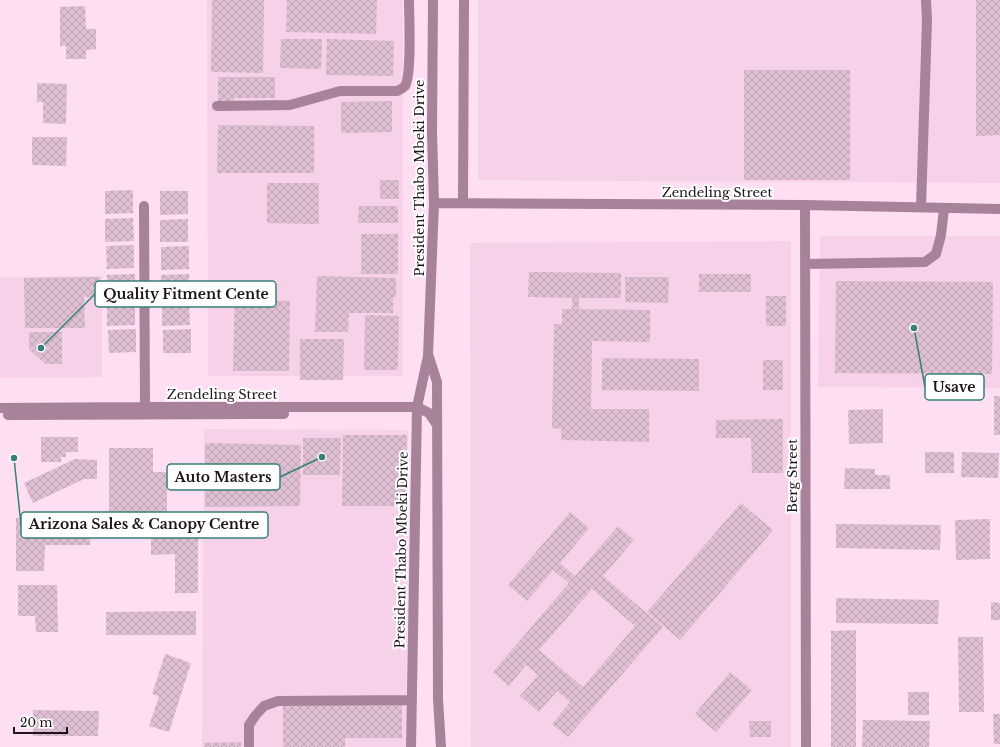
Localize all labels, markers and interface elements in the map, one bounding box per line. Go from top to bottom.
street label: President Thabo Mbeki Drive [411,80,428,276]
street label: Zendeling Street [662,184,772,201]
callout: Quality Fitment Cente [95,281,276,307]
text: Quality Fitment Cente [103,285,269,303]
callout: Usave [925,374,984,400]
text: Usave [933,378,975,396]
street label: Zendeling Street [167,386,277,403]
street label: Berg Street [784,439,801,513]
street label: President Thabo Mbeki Drive [391,451,412,649]
callout: Auto Masters [167,464,280,490]
text: Auto Masters [174,468,272,486]
callout: Arizona Sales & Canopy Centre [21,512,268,538]
text: Arizona Sales & Canopy Centre [28,515,259,533]
scale bar [14,709,67,735]
text: 20 m [20,715,52,730]

